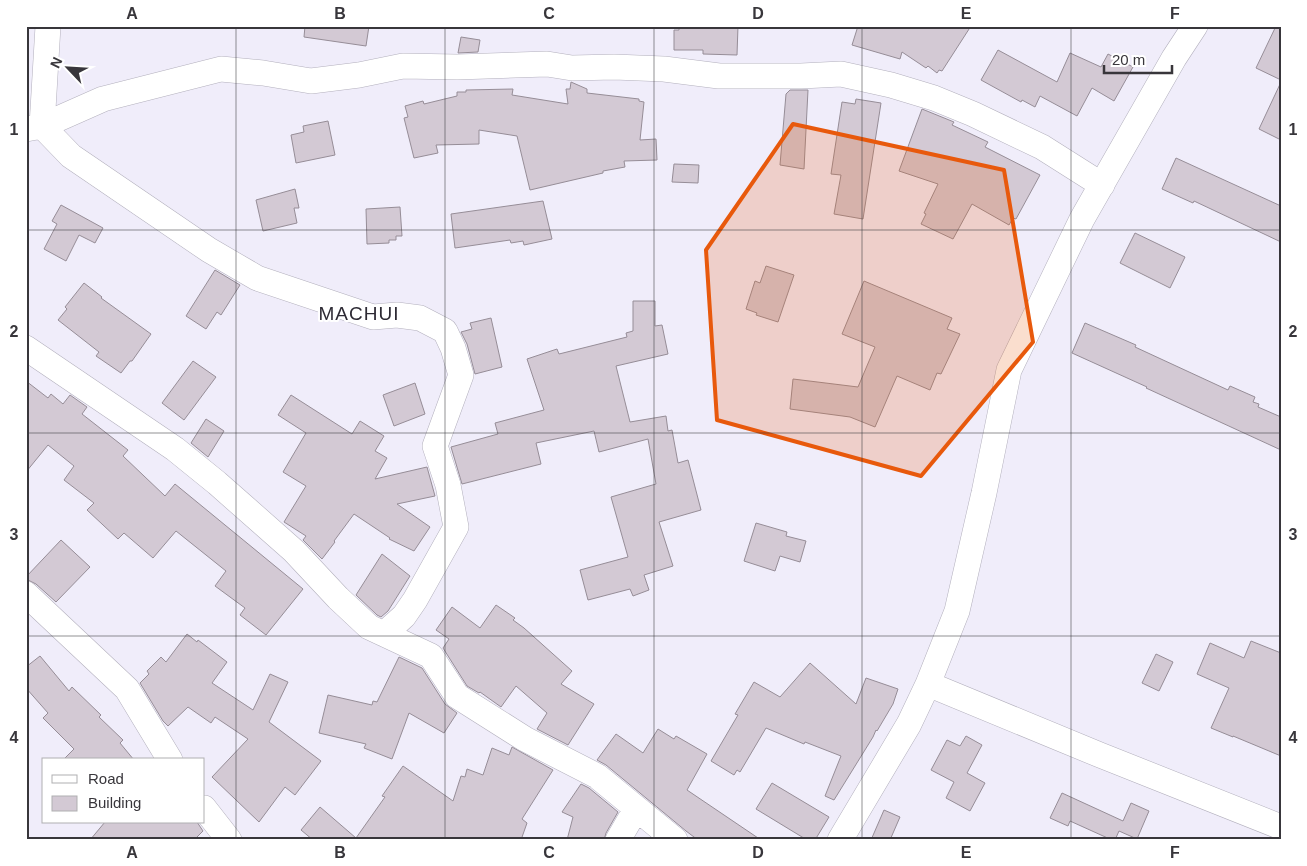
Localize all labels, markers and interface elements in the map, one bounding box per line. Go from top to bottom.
text: A [126,5,138,22]
text: B [334,5,346,22]
text: C [543,5,555,22]
text: D [752,5,764,22]
text: E [961,5,972,22]
text: F [1170,5,1180,22]
north arrow [42,42,92,92]
scale bar [1104,42,1172,74]
text: 20 m [1112,51,1145,68]
text: N [47,55,66,70]
text: 1 [10,121,19,138]
text: 1 [1289,121,1298,138]
district label: MACHUI [319,303,399,324]
text: 2 [10,323,19,340]
text: 2 [1289,323,1298,340]
text: 3 [10,526,19,543]
text: 3 [1289,526,1298,543]
text: 4 [10,729,19,746]
text: 4 [1289,729,1298,746]
legend [42,758,205,824]
text: Road [88,770,124,787]
text: Building [88,794,141,811]
text: A [126,844,138,861]
text: B [334,844,346,861]
text: C [543,844,555,861]
text: D [752,844,764,861]
text: E [961,844,972,861]
text: F [1170,844,1180,861]

